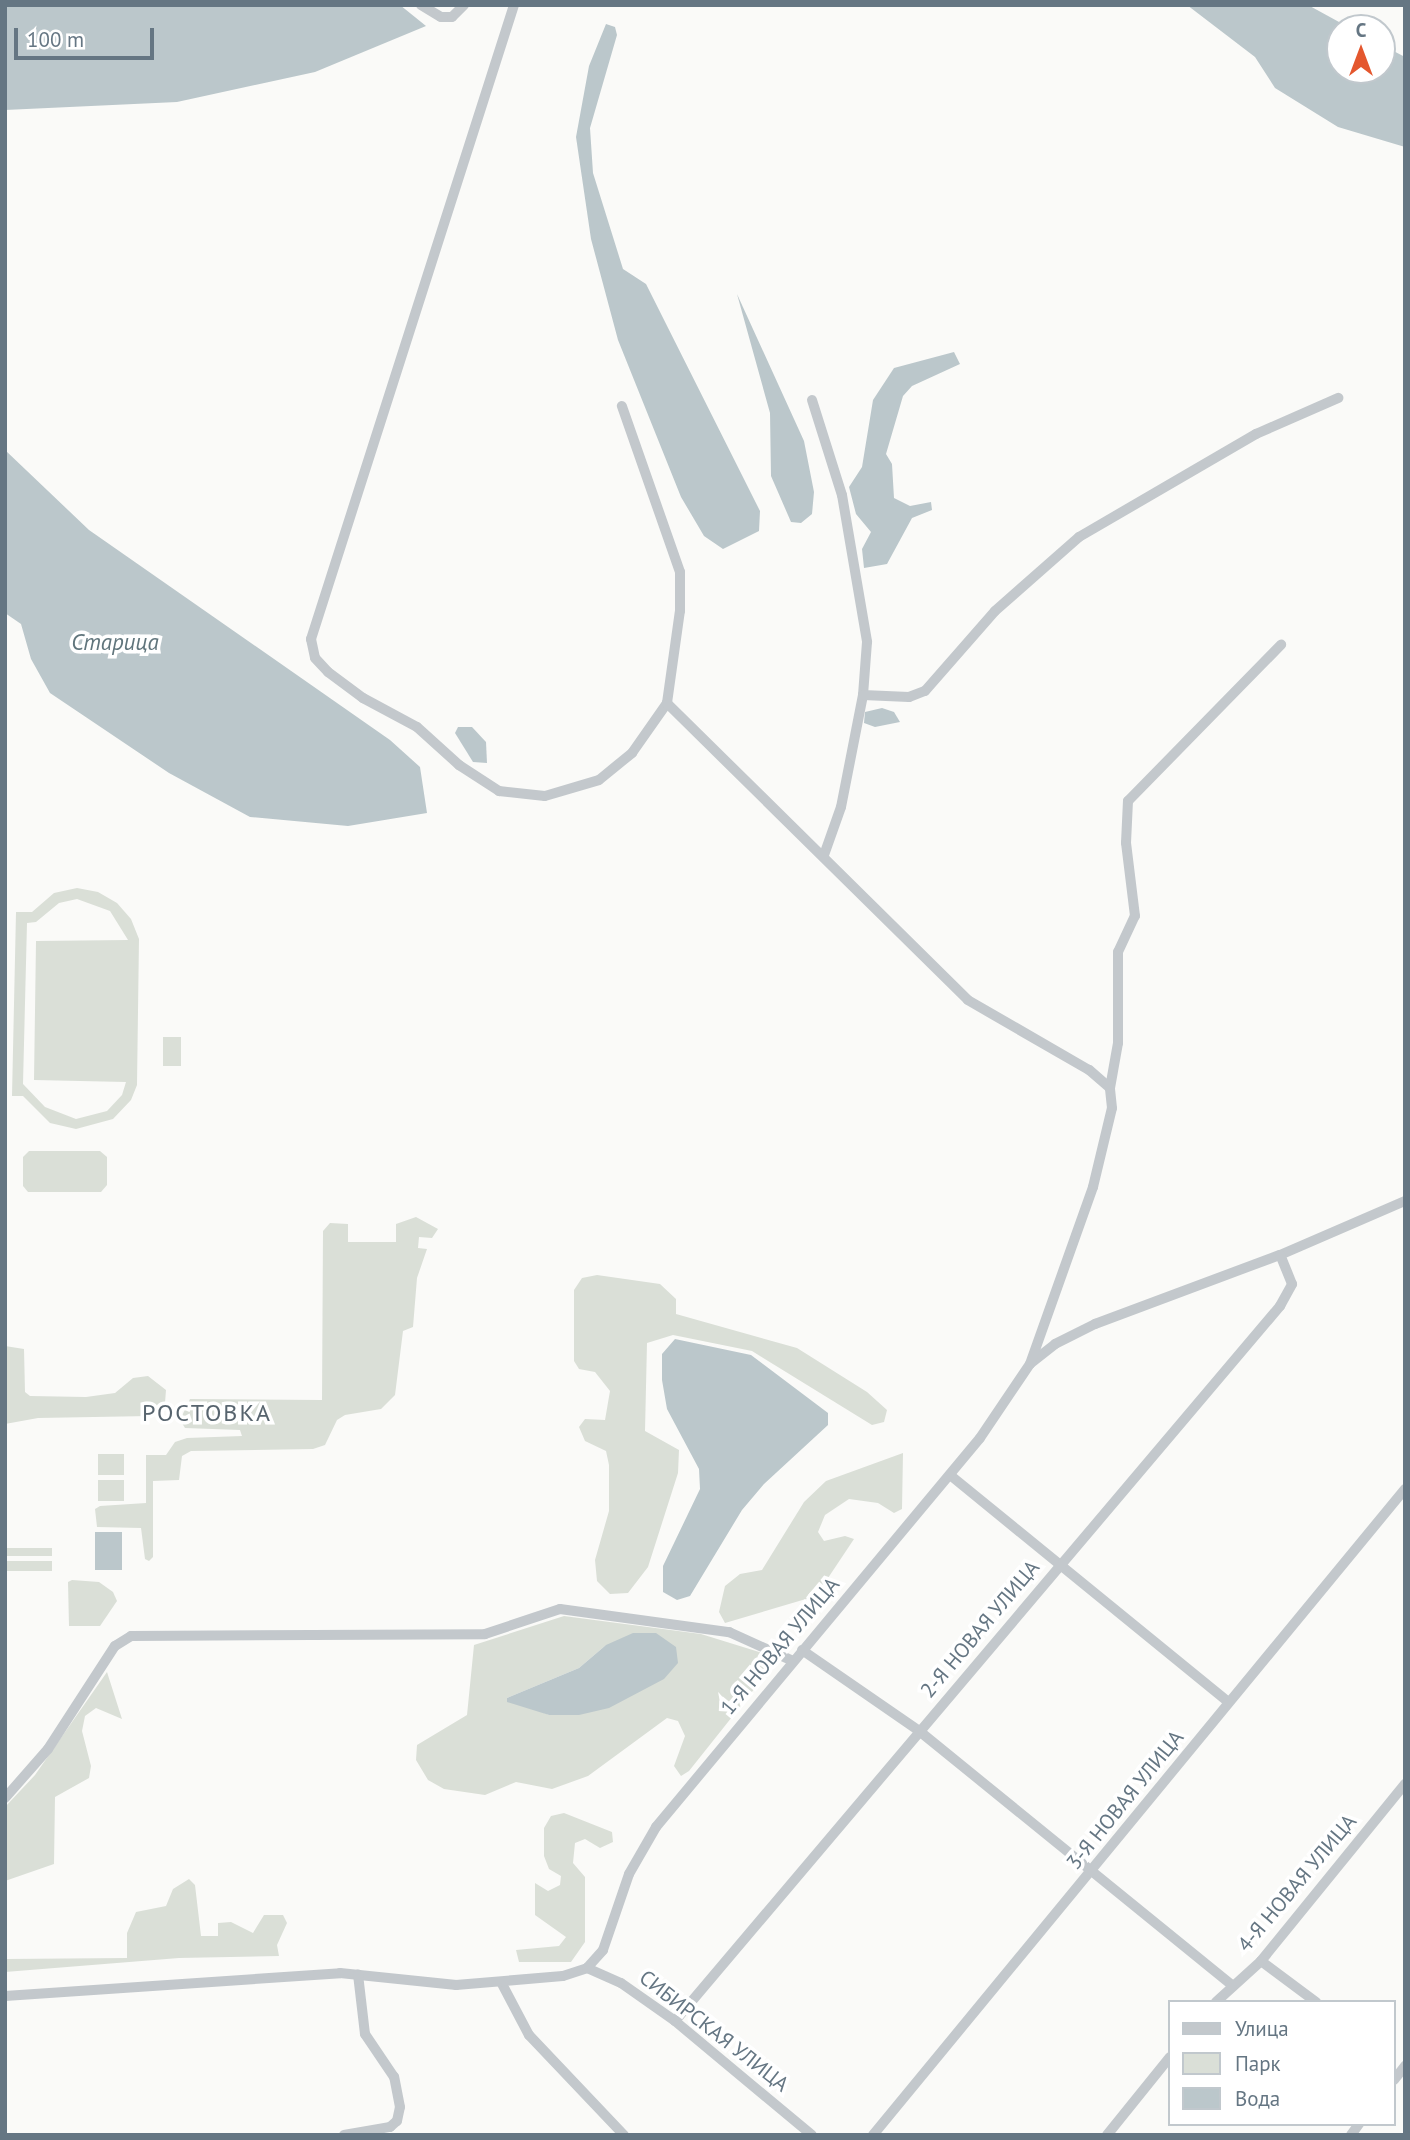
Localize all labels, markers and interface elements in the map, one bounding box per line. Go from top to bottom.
scale bar [18,14,158,58]
north arrow [1326,14,1396,84]
text: С [1356,18,1366,42]
text: 100 m [27,26,84,53]
water label: Старица [71,628,159,656]
district label: РОСТОВКА [143,1399,271,1427]
street label: 2-Я НОВАЯ УЛИЦА [915,1555,1045,1703]
street label: 1-Я НОВАЯ УЛИЦА [715,1572,845,1720]
street label: 3-Я НОВАЯ УЛИЦА [1061,1725,1189,1875]
street label: 4-Я НОВАЯ УЛИЦА [1232,1809,1362,1957]
street label: СИБИРСКАЯ УЛИЦА [634,1965,794,2097]
legend [1168,2000,1396,2126]
text: Улица [1235,2015,1289,2042]
text: Парк [1235,2050,1281,2077]
text: Вода [1235,2085,1280,2112]

